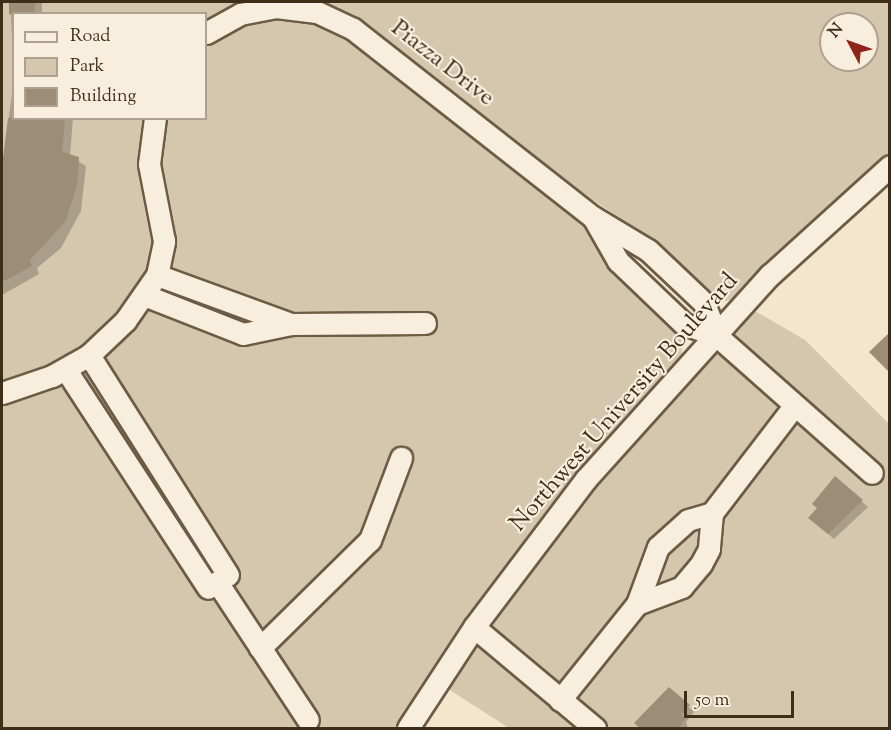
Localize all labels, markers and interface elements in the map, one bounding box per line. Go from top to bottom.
legend [12,12,207,120]
north arrow [819,12,879,72]
street label: Piazza Drive [385,15,499,113]
text: N [824,19,849,44]
text: Road [70,24,110,50]
text: Park [70,54,104,80]
text: Building [70,84,136,110]
street label: Northwest University Boulevard [505,268,745,538]
scale bar [687,679,796,717]
text: 50 m [695,688,729,714]

